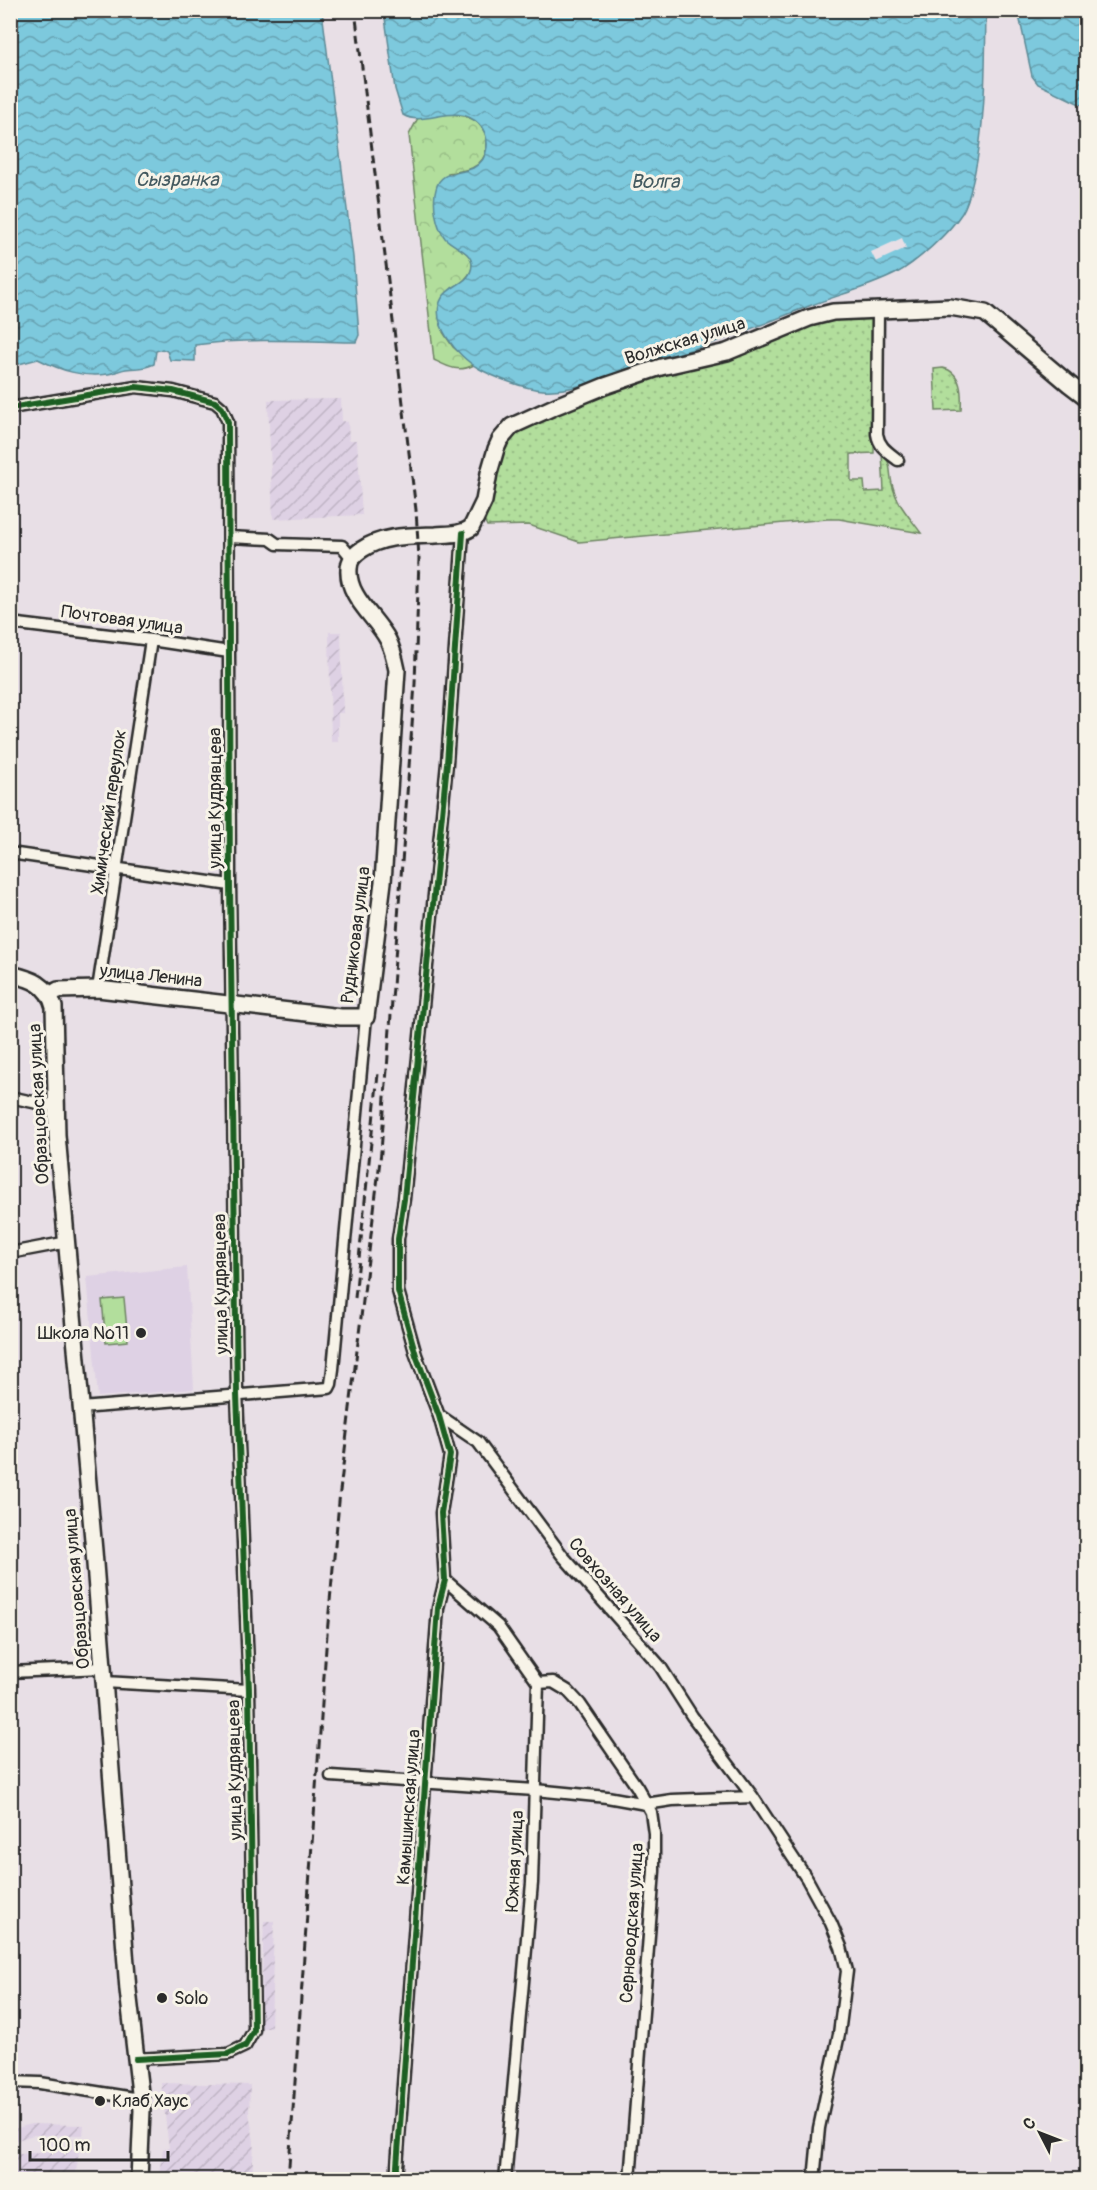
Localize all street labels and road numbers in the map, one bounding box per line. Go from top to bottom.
street label: Волжская улица [622,312,748,370]
street label: Почтовая улица [60,600,184,640]
street label: Химический переулок [86,728,132,896]
street label: улица Кудрявцева [204,728,227,869]
street label: Рудниковая улица [336,865,376,1005]
street label: улица Ленина [98,959,203,993]
street label: Образцовская улица [23,1023,55,1185]
street label: улица Кудрявцева [208,1213,234,1356]
street label: Образцовская улица [59,1508,95,1670]
street label: Совхозная улица [563,1533,667,1647]
street label: улица Кудрявцева [222,1699,248,1842]
street label: Камышинская улица [392,1728,426,1886]
street label: Южная улица [501,1810,529,1912]
street label: Серноводская улица [615,1842,649,2004]

